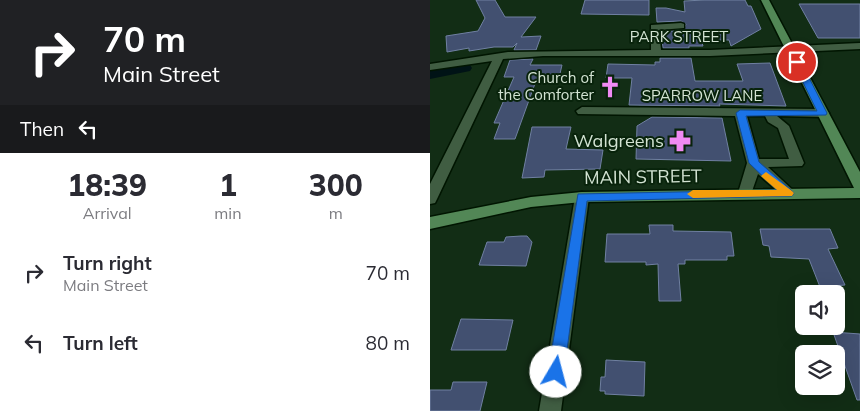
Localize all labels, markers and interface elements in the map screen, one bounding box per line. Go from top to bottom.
text: 70 m [103,17,186,61]
icon: right [20,20,85,85]
street label: PARK STREET [630,27,728,46]
pin [776,41,818,83]
icon: arrive [783,48,811,76]
text: Main Street [103,60,220,88]
place label: Church of the Comforter [498,68,595,104]
church icon: Church of the Comforter [597,74,623,100]
street label: SPARROW LANE [642,86,762,105]
icon: left [74,115,102,143]
text: Then [20,117,64,141]
pharmacy icon: Walgreens [667,128,693,154]
place label: Walgreens [574,129,664,152]
street label: MAIN STREET [584,164,702,189]
text: 18:39 [67,166,147,204]
text: 1 [219,166,237,204]
text: 300 [309,166,363,204]
text: Arrival [83,203,132,223]
text: min [214,203,242,223]
text: m [329,203,343,223]
text: Turn right [63,251,152,275]
icon: right [20,259,48,287]
text: 70 m [366,261,410,285]
text: Main Street [63,275,148,295]
map controls [795,285,845,395]
button: sound [795,285,845,335]
icon: left [20,329,48,357]
text: Turn left [63,331,138,355]
text: 80 m [366,331,410,355]
position arrow [529,345,581,397]
button: layers [795,345,845,395]

